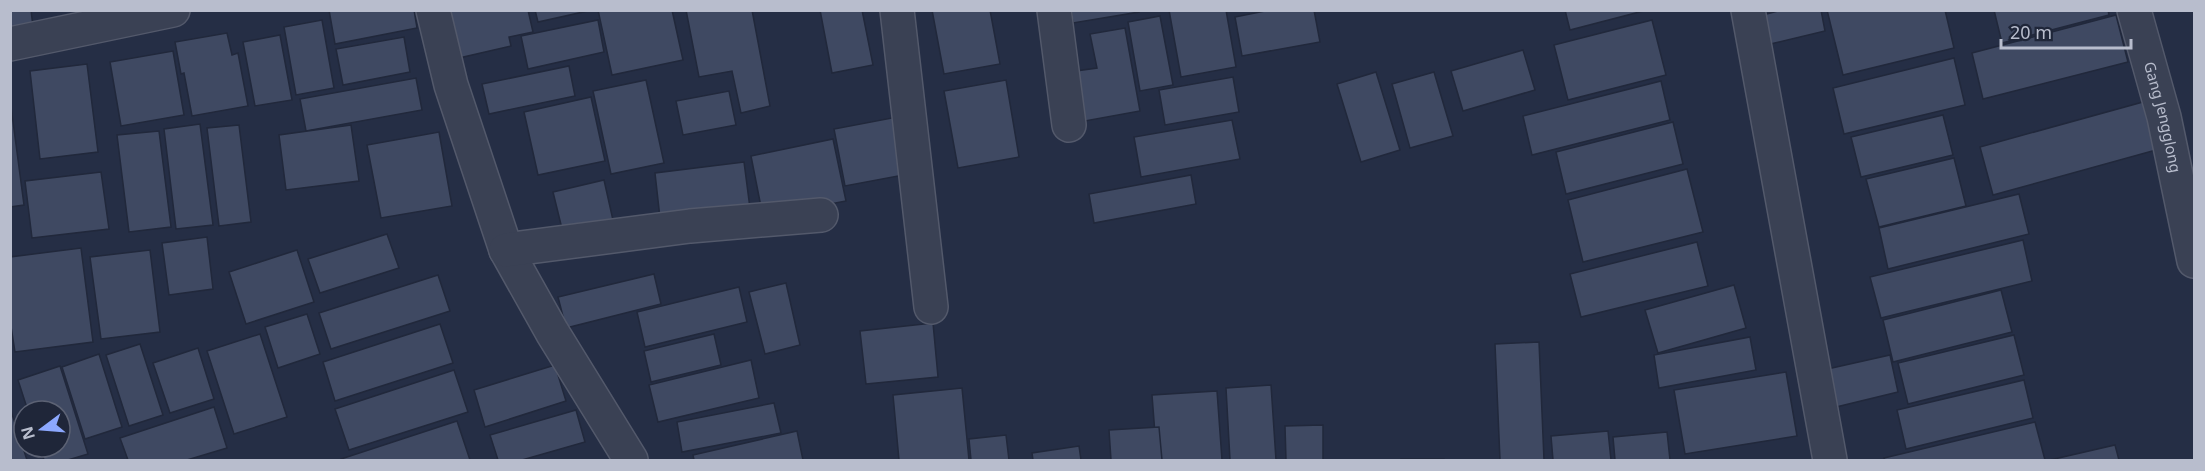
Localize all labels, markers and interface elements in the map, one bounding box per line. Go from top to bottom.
scale bar [2001,12,2132,50]
text: 20 m [2010,20,2052,44]
street label: Gang Jengglong [2140,59,2186,174]
north arrow [12,399,72,459]
text: N [15,424,40,442]

